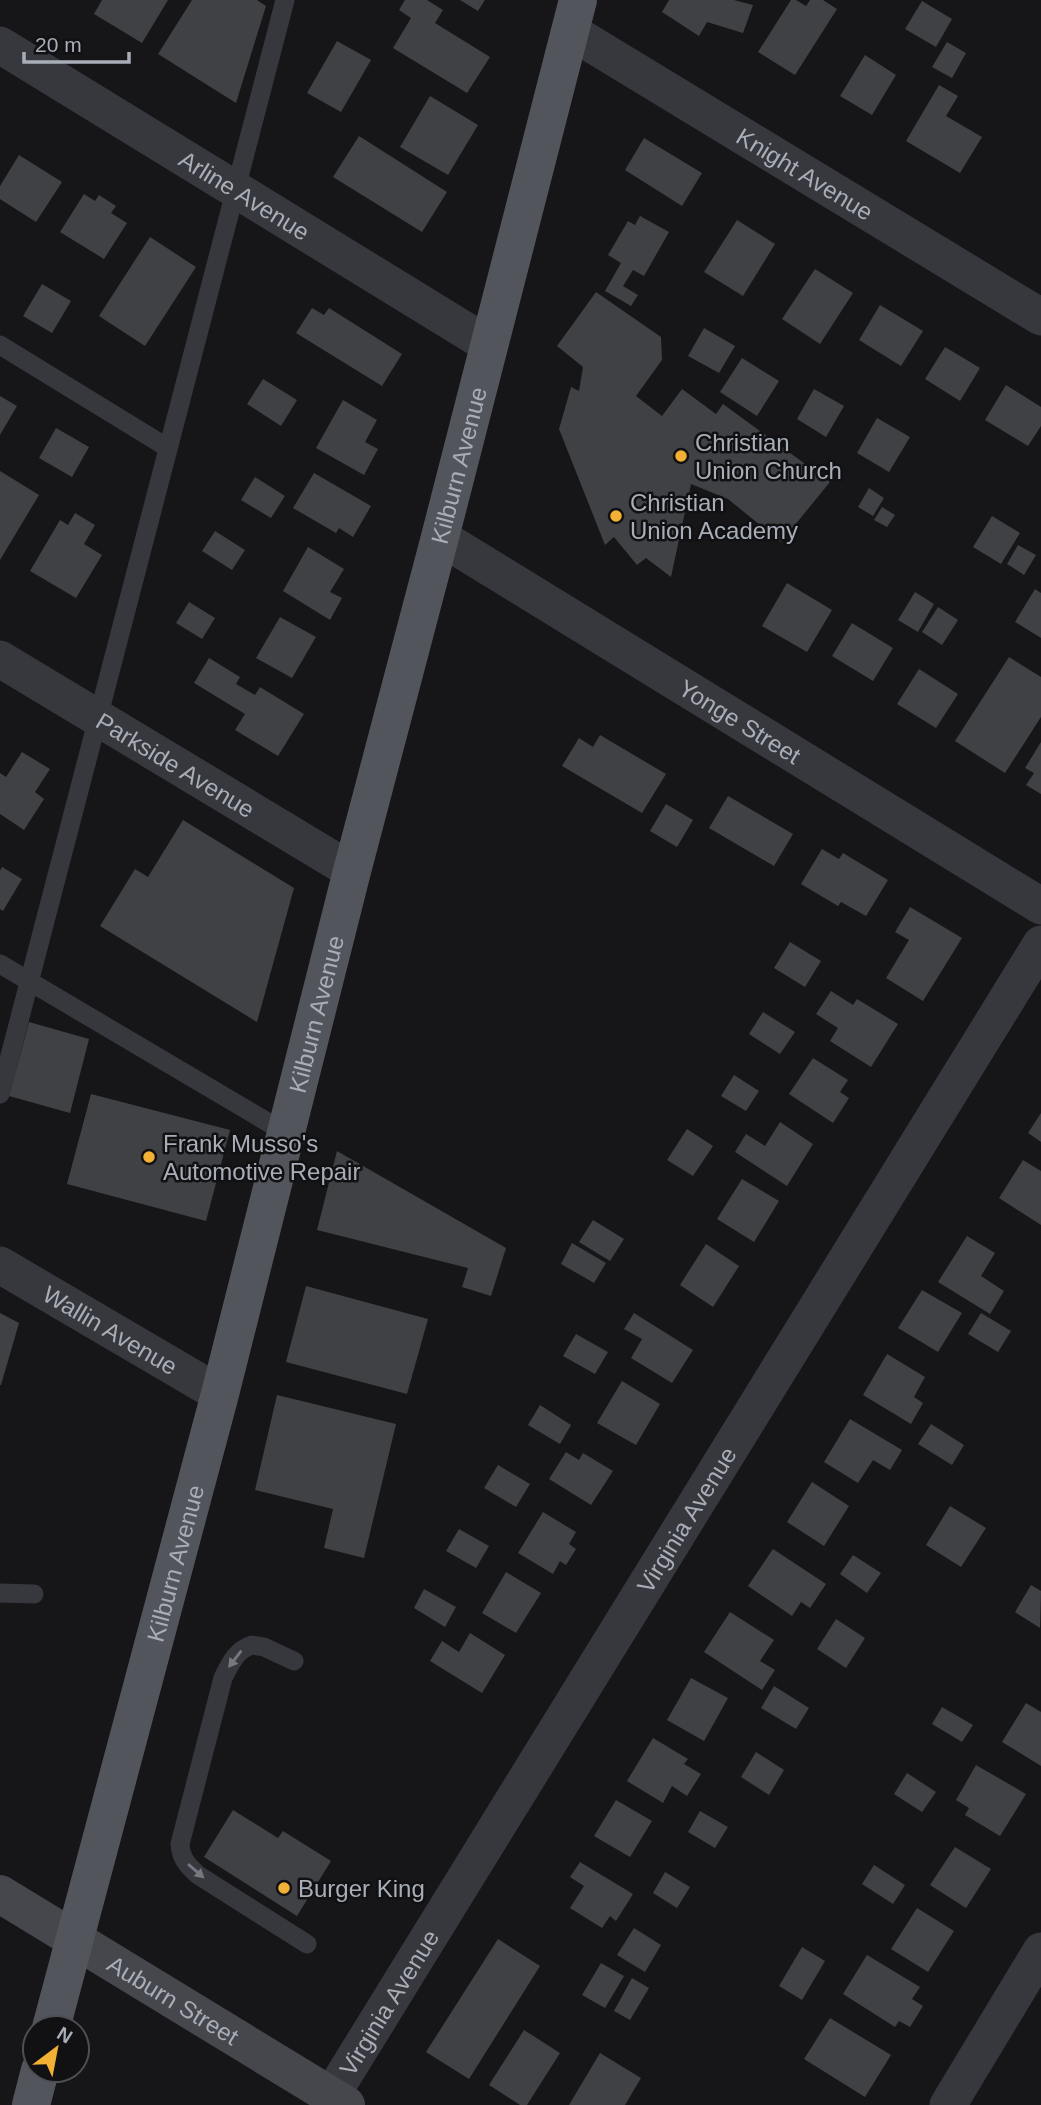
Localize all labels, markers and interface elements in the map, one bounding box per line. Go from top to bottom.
scale bar [24,21,130,65]
text: 20 m [35,33,82,56]
street label: Knight Avenue [732,122,878,225]
street label: Arline Avenue [175,145,315,245]
street label: Kilburn Avenue [425,384,492,547]
place label: Christian Union Church [695,429,842,484]
marker: Christian Union Church [673,448,689,464]
place label: Christian Union Academy [630,489,798,544]
marker: Christian Union Academy [608,508,624,524]
street label: Yonge Street [674,674,806,769]
street label: Parkside Avenue [92,707,260,823]
street label: Kilburn Avenue [283,933,349,1095]
place label: Frank Musso's Automotive Repair [163,1130,360,1185]
marker: Frank Musso's Automotive Repair [141,1149,157,1165]
street label: Wallin Avenue [39,1280,182,1380]
street label: Virginia Avenue [631,1442,741,1597]
street label: Kilburn Avenue [141,1482,209,1645]
one-way arrow [228,1650,242,1669]
one-way arrow [187,1863,205,1879]
place label: Burger King [298,1875,425,1902]
marker: Burger King [276,1880,292,1896]
street label: Virginia Avenue [334,1925,444,2080]
street label: Auburn Street [103,1950,244,2050]
north arrow [21,2014,91,2084]
text: N [53,2022,76,2048]

